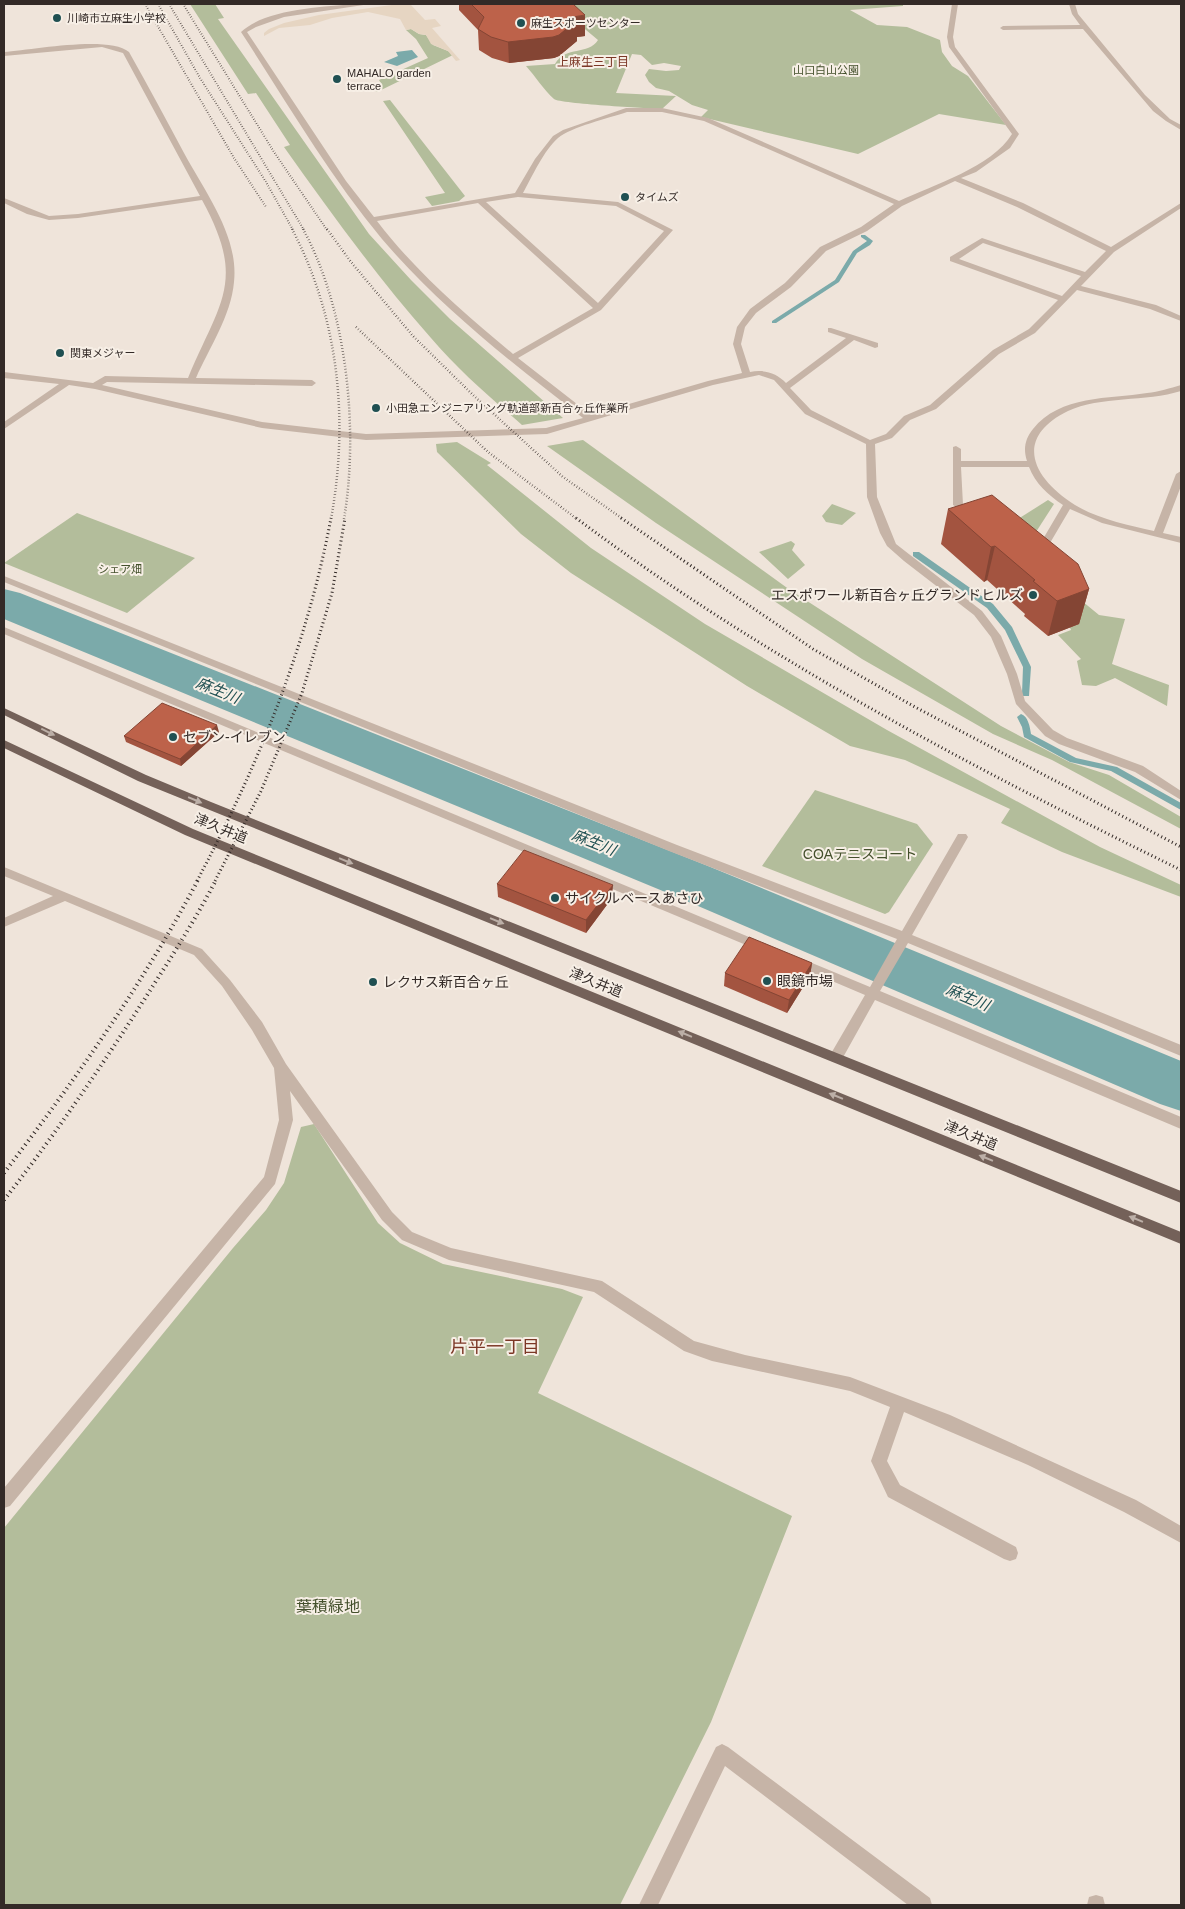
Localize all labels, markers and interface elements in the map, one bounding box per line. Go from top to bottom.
marker: 川崎市立麻生小学校 [51,12,63,24]
place label: 川崎市立麻生小学校 [67,12,166,24]
marker: 麻生スポーツセンター [515,17,527,29]
place label: 麻生スポーツセンター [531,17,641,29]
district label: 上麻生三丁目 [557,55,629,69]
park label: 山口白山公園 [793,64,859,76]
place label: MAHALO garden terrace [347,67,431,92]
marker: MAHALO garden terrace [331,73,343,85]
marker: タイムズ [619,191,631,203]
place label: タイムズ [635,191,679,203]
marker: 関東メジャー [54,347,66,359]
place label: 関東メジャー [70,347,135,359]
marker: 小田急エンジニアリング軌道部新百合ヶ丘作業所 [370,402,382,414]
place label: 小田急エンジニアリング軌道部新百合ヶ丘作業所 [386,402,629,414]
park label: シェア畑 [98,563,142,575]
place label: エスポワール新百合ヶ丘グランドヒルズ [771,587,1023,603]
marker: エスポワール新百合ヶ丘グランドヒルズ [1027,589,1039,601]
water label: 麻生川 [194,674,244,707]
one-way arrow [41,729,55,737]
place label: セブン-イレブン [183,729,286,745]
marker: セブン-イレブン [167,731,179,743]
one-way arrow [188,797,202,805]
street label: 津久井道 [192,810,250,846]
water label: 麻生川 [570,826,620,859]
park label: COAテニスコート [803,846,917,862]
one-way arrow [339,857,354,865]
place label: サイクルベースあさひ [565,890,704,906]
marker: サイクルベースあさひ [549,892,561,904]
one-way arrow [490,918,504,926]
street label: 津久井道 [567,964,625,1000]
place label: 眼鏡市場 [777,973,833,989]
place label: レクサス新百合ヶ丘 [383,974,509,990]
marker: 眼鏡市場 [761,975,773,987]
marker: レクサス新百合ヶ丘 [367,976,379,988]
water label: 麻生川 [944,980,994,1014]
one-way arrow [677,1030,692,1038]
one-way arrow [829,1091,843,1099]
street label: 津久井道 [942,1117,1000,1153]
one-way arrow [979,1153,993,1161]
one-way arrow [1129,1215,1143,1223]
district label: 片平一丁目 [450,1337,540,1357]
park label: 葉積緑地 [296,1598,360,1615]

